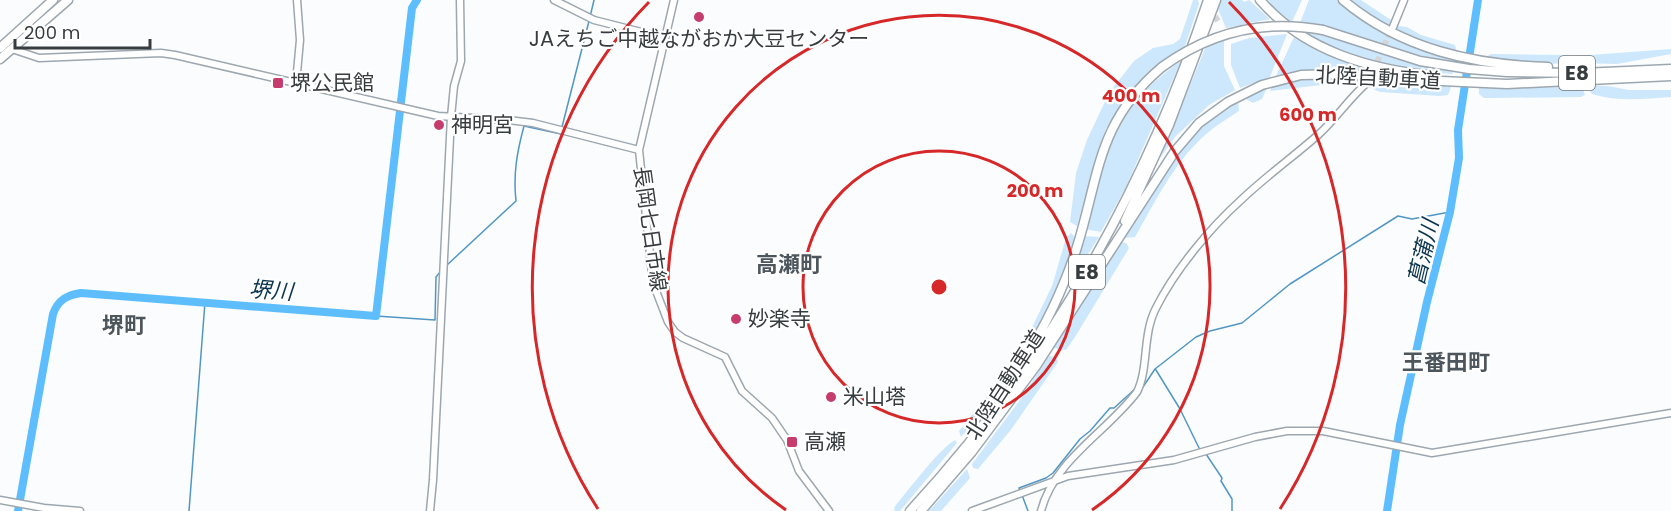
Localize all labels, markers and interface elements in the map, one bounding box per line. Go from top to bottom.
marker: JAえちご中越ながおか大豆センター [692,10,706,24]
scale bar [15,12,150,50]
text: 200 m [24,20,80,45]
place label: JAえちご中越ながおか大豆センター [529,24,869,53]
road number: E8 [1559,56,1595,90]
street label: 北陸自動車道 [1314,60,1442,95]
place label: 堺公民館 [290,68,374,97]
marker: 堺公民館 [271,76,285,90]
text: 400 m [1102,83,1160,108]
text: 600 m [1279,102,1337,127]
place label: 神明宮 [451,110,514,139]
marker: 神明宮 [432,118,446,132]
street label: 長岡七日市線 [627,165,674,293]
text: 200 m [1007,178,1063,203]
water label: 菖蒲川 [1401,215,1446,288]
district label: 高瀬町 [756,249,822,280]
road number: E8 [1069,255,1105,289]
water label: 堺川 [248,274,296,308]
centre of rings [929,277,949,297]
place label: 妙楽寺 [748,304,811,333]
district label: 堺町 [102,310,146,341]
marker: 妙楽寺 [729,312,743,326]
street label: 北陸自動車道 [958,324,1051,445]
district label: 王番田町 [1402,347,1490,378]
place label: 米山塔 [843,382,906,411]
marker: 米山塔 [824,390,838,404]
place label: 高瀬 [804,427,846,456]
marker: 高瀬 [785,435,799,449]

